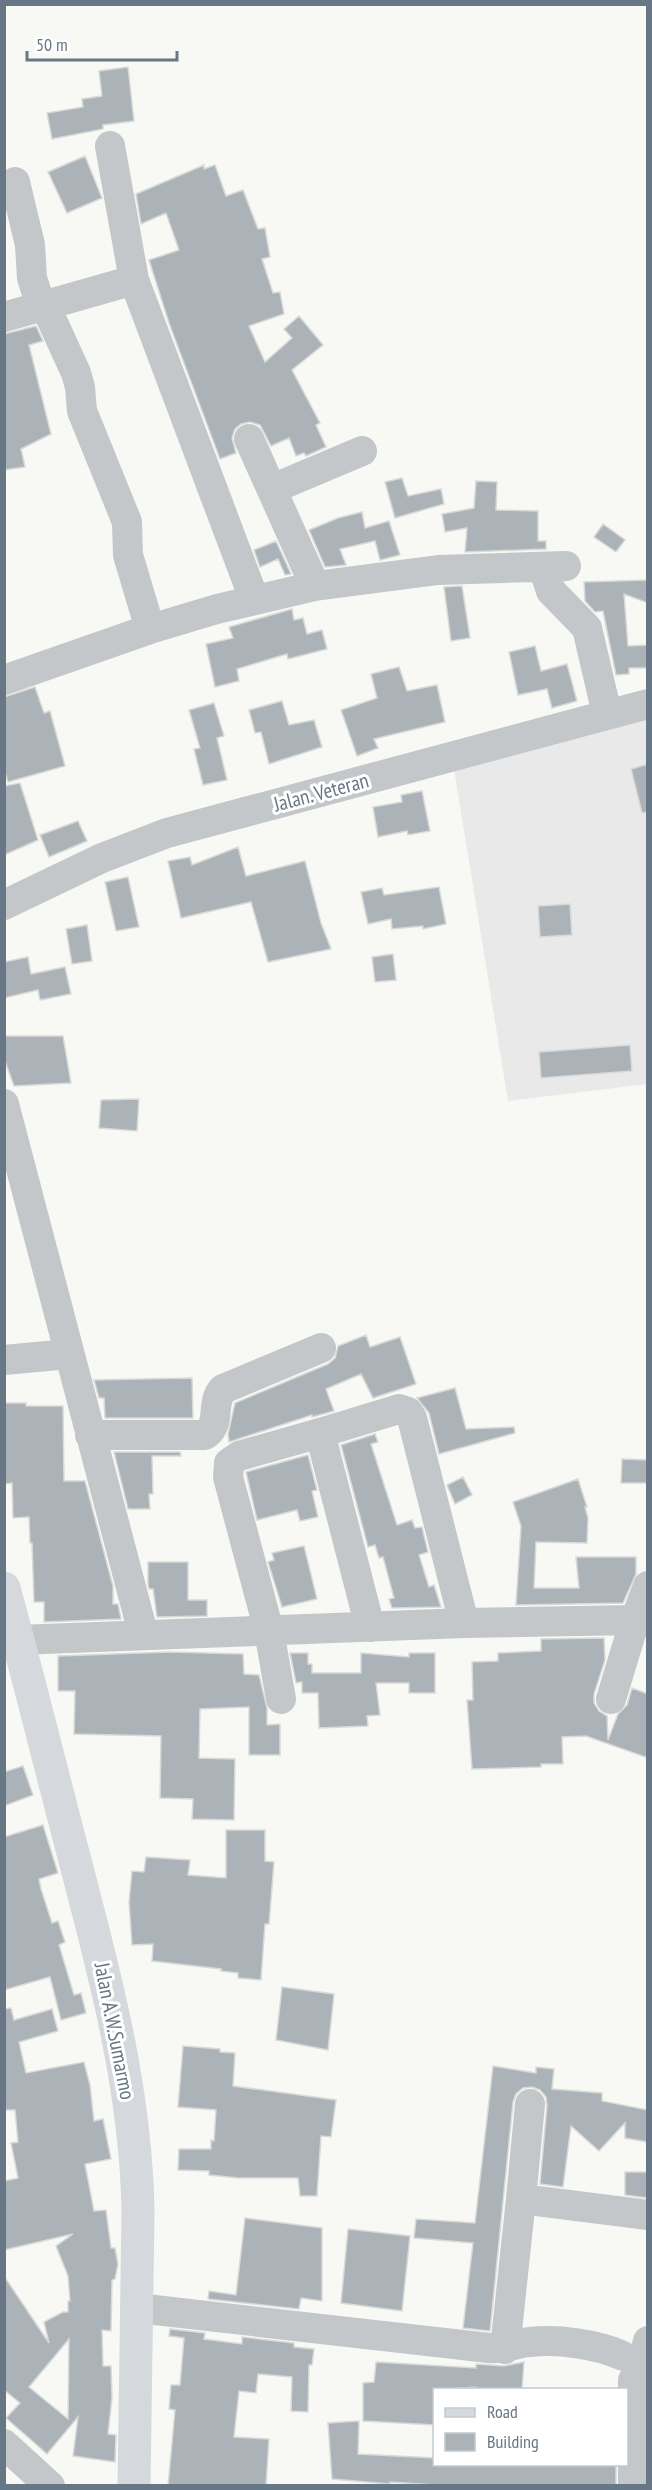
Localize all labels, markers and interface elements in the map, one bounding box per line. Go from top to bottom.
scale bar [27,24,177,62]
text: 50 m [36,33,68,56]
street label: Jalan. Veteran [270,766,371,818]
street label: Jalan A.W.Sumarmo [88,1959,142,2102]
legend [433,2388,628,2466]
text: Road [487,2400,518,2423]
text: Building [487,2430,539,2453]

